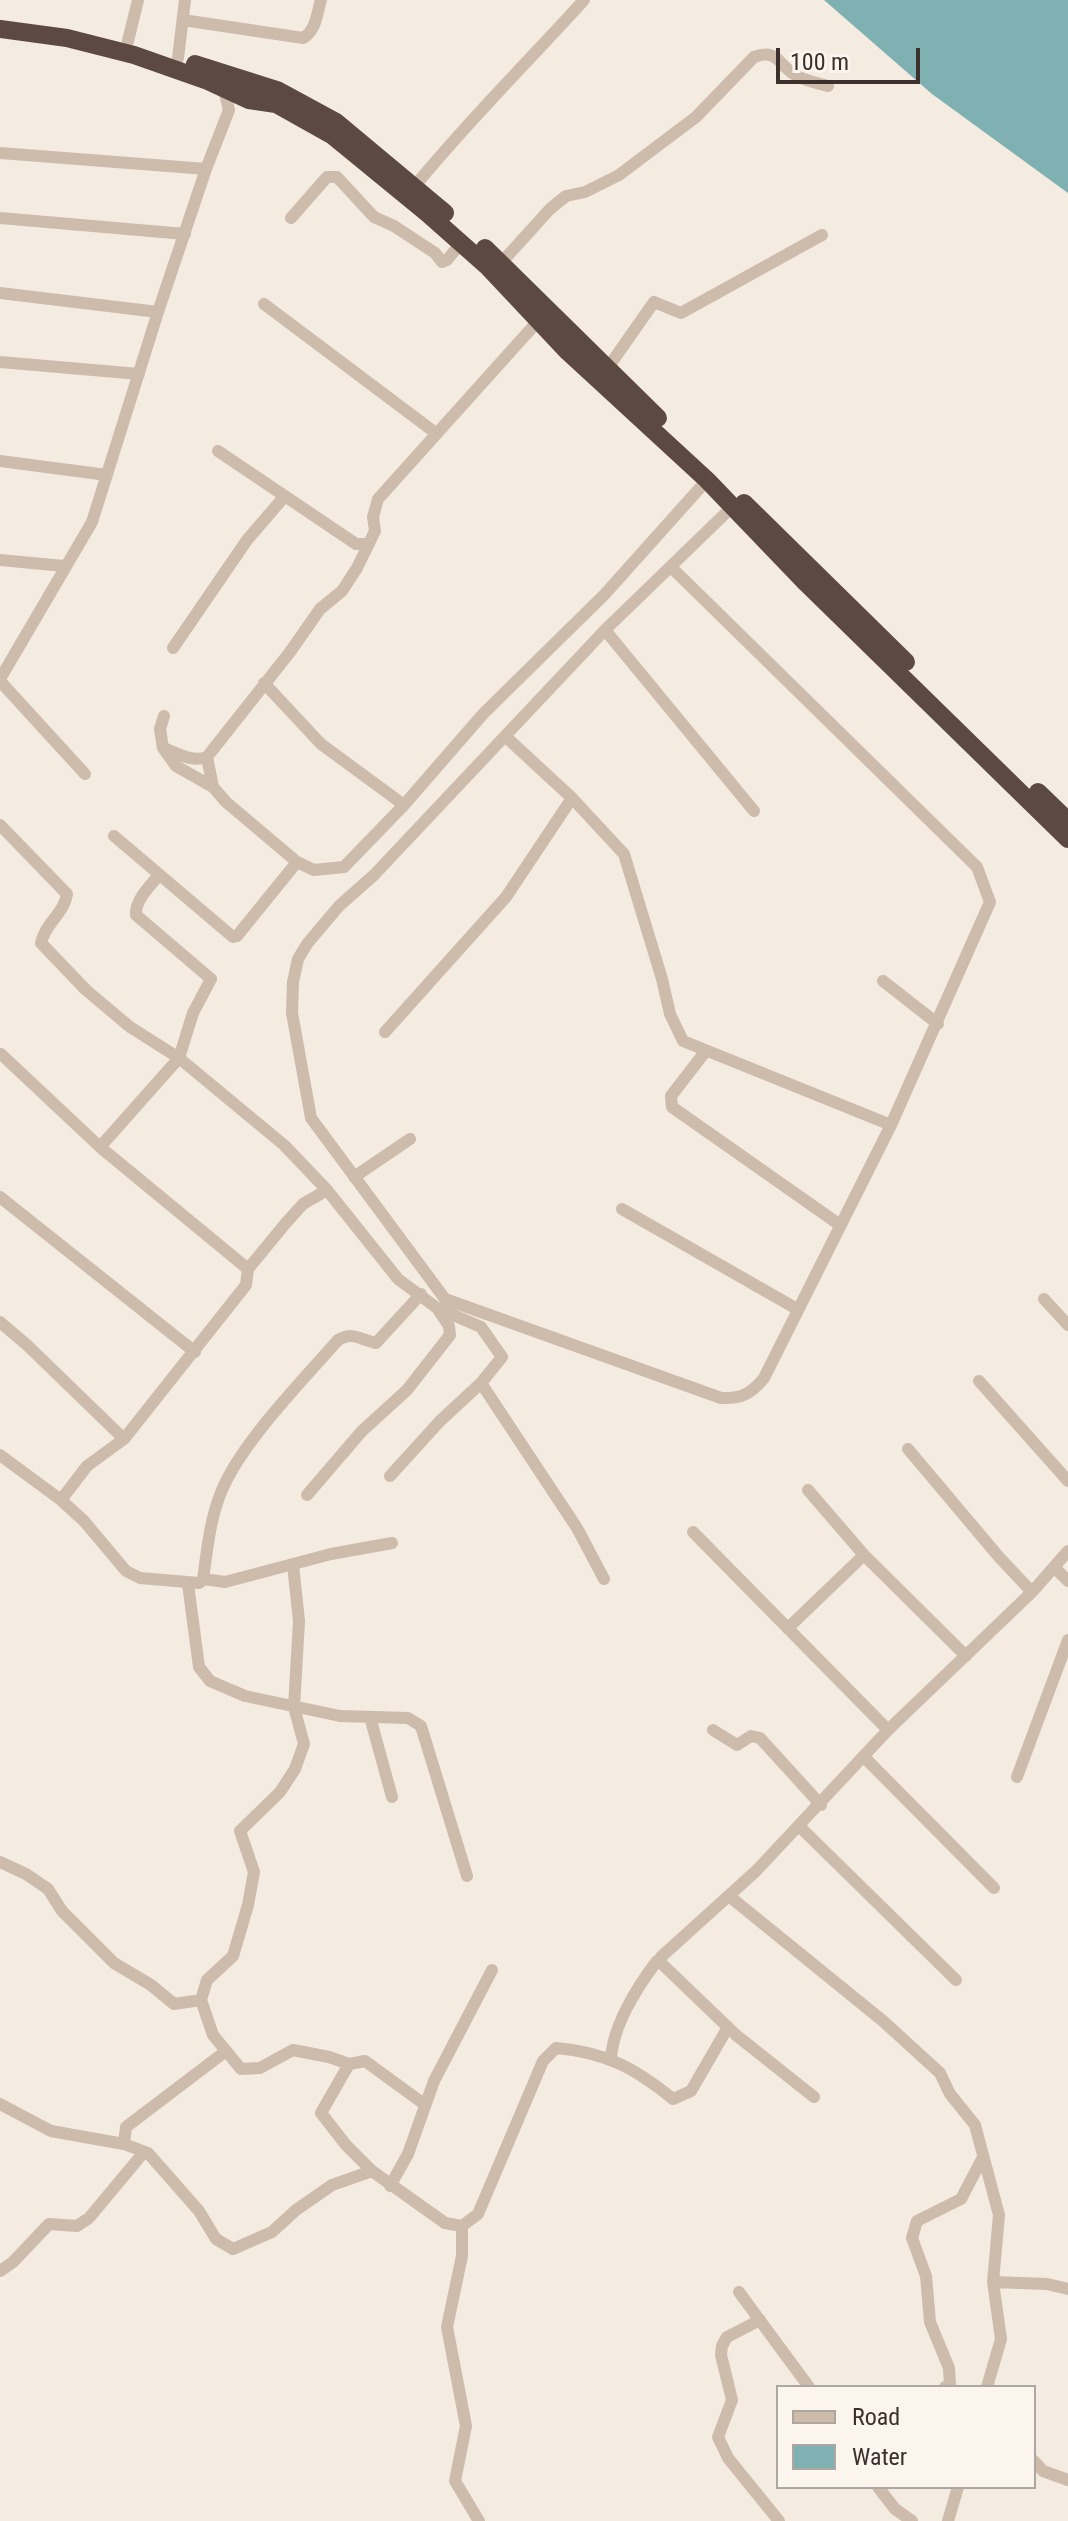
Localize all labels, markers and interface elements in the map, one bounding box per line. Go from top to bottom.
scale bar [780,32,924,82]
text: 100 m [790,48,849,76]
legend [776,2385,1036,2489]
text: Road [852,2403,900,2431]
text: Water [852,2443,907,2471]

